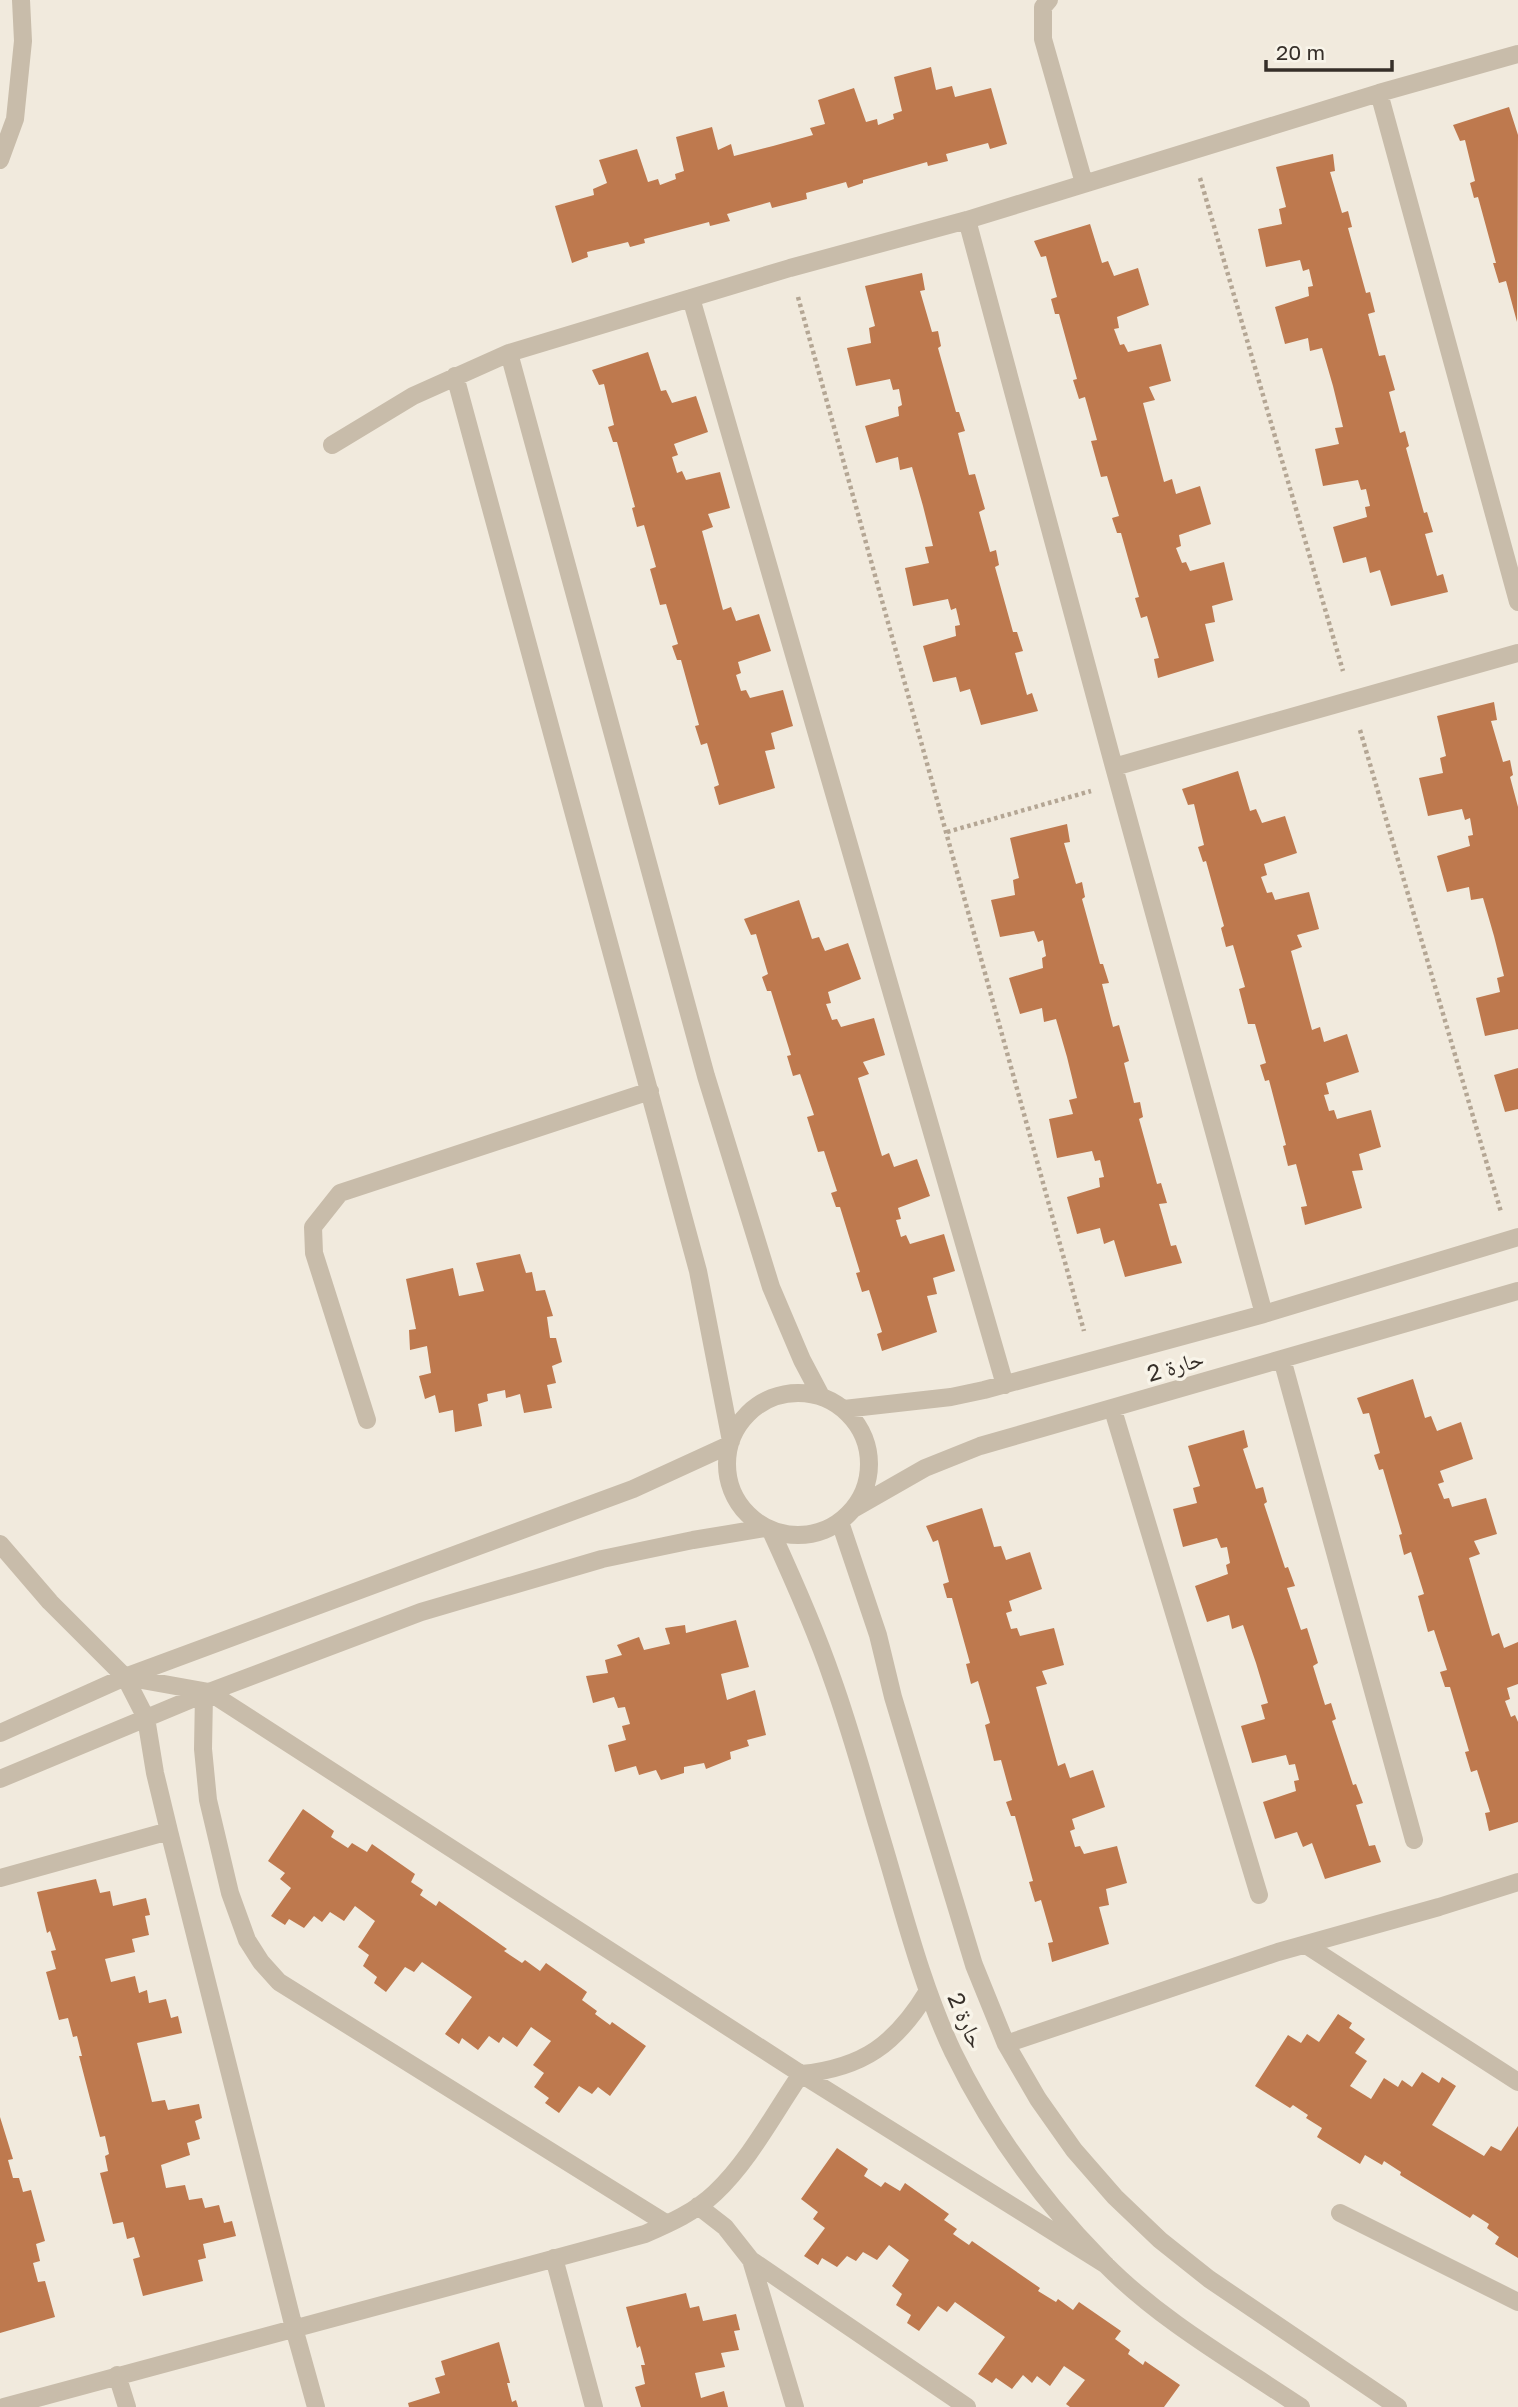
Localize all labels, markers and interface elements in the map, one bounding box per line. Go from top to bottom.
scale bar [1266,28,1392,72]
text: 20 m [1276,39,1325,65]
street label: حارة 2 [1143,1343,1207,1387]
street label: حارة 2 [942,1988,992,2052]

